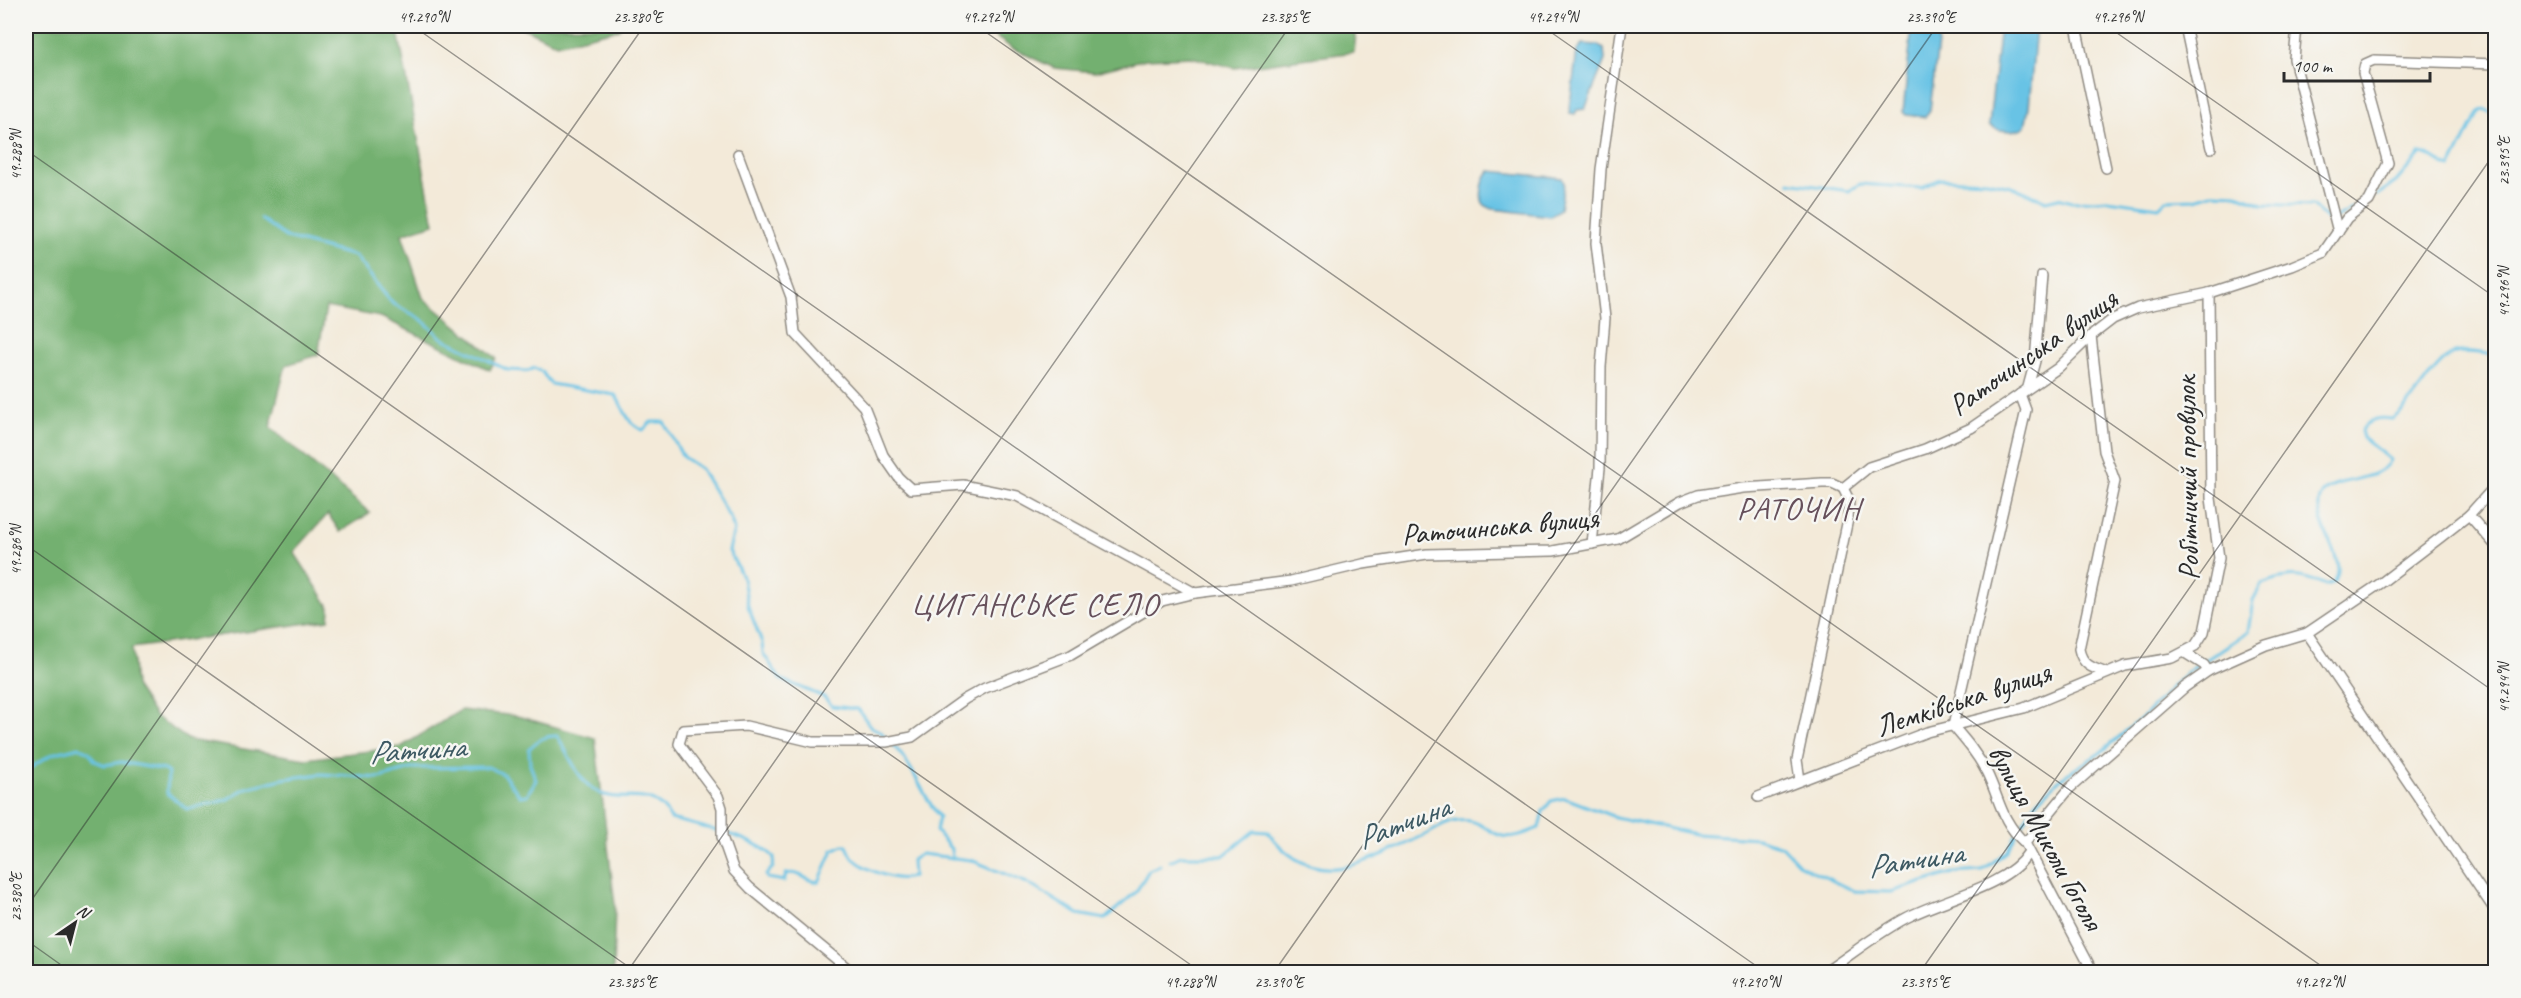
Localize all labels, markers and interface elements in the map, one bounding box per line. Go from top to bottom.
text: 49.290°N [399,8,452,27]
text: 23.380°E [614,8,665,27]
text: 49.292°N [963,8,1016,27]
text: 23.385°E [1261,8,1312,27]
text: 49.294°N [1528,8,1581,27]
text: 23.390°E [1907,8,1958,27]
text: 49.296°N [2093,8,2146,27]
scale bar [2284,45,2430,83]
text: 100 m [2293,55,2334,77]
text: 49.288°N [7,127,26,180]
text: 23.395°E [2495,134,2514,185]
text: 49.296°N [2495,264,2514,317]
street label: Раточинська вулиця [1941,279,2126,424]
street label: Робітничий провулок [2166,373,2208,581]
district label: РАТОЧИН [1737,488,1865,529]
street label: Раточинська вулиця [1400,498,1601,554]
text: 49.286°N [7,522,26,575]
district label: ЦИГАНСЬКЕ СЕЛО [911,584,1161,625]
street label: Лемківська вулиця [1870,652,2057,745]
text: 49.294°N [2495,660,2514,713]
water label: Ратчина [368,725,470,773]
street label: вулиця Миколи Гоголя [1979,738,2114,939]
water label: Ратчина [1351,785,1459,859]
water label: Ратчина [1864,831,1970,887]
text: 23.380°E [7,870,26,921]
north arrow [45,893,105,953]
text: N [73,900,95,924]
text: 23.385°E [608,973,659,992]
text: 49.288°N [1165,973,1218,992]
text: 23.390°E [1255,973,1306,992]
text: 49.290°N [1730,973,1783,992]
text: 23.395°E [1901,973,1952,992]
text: 49.292°N [2294,973,2347,992]

